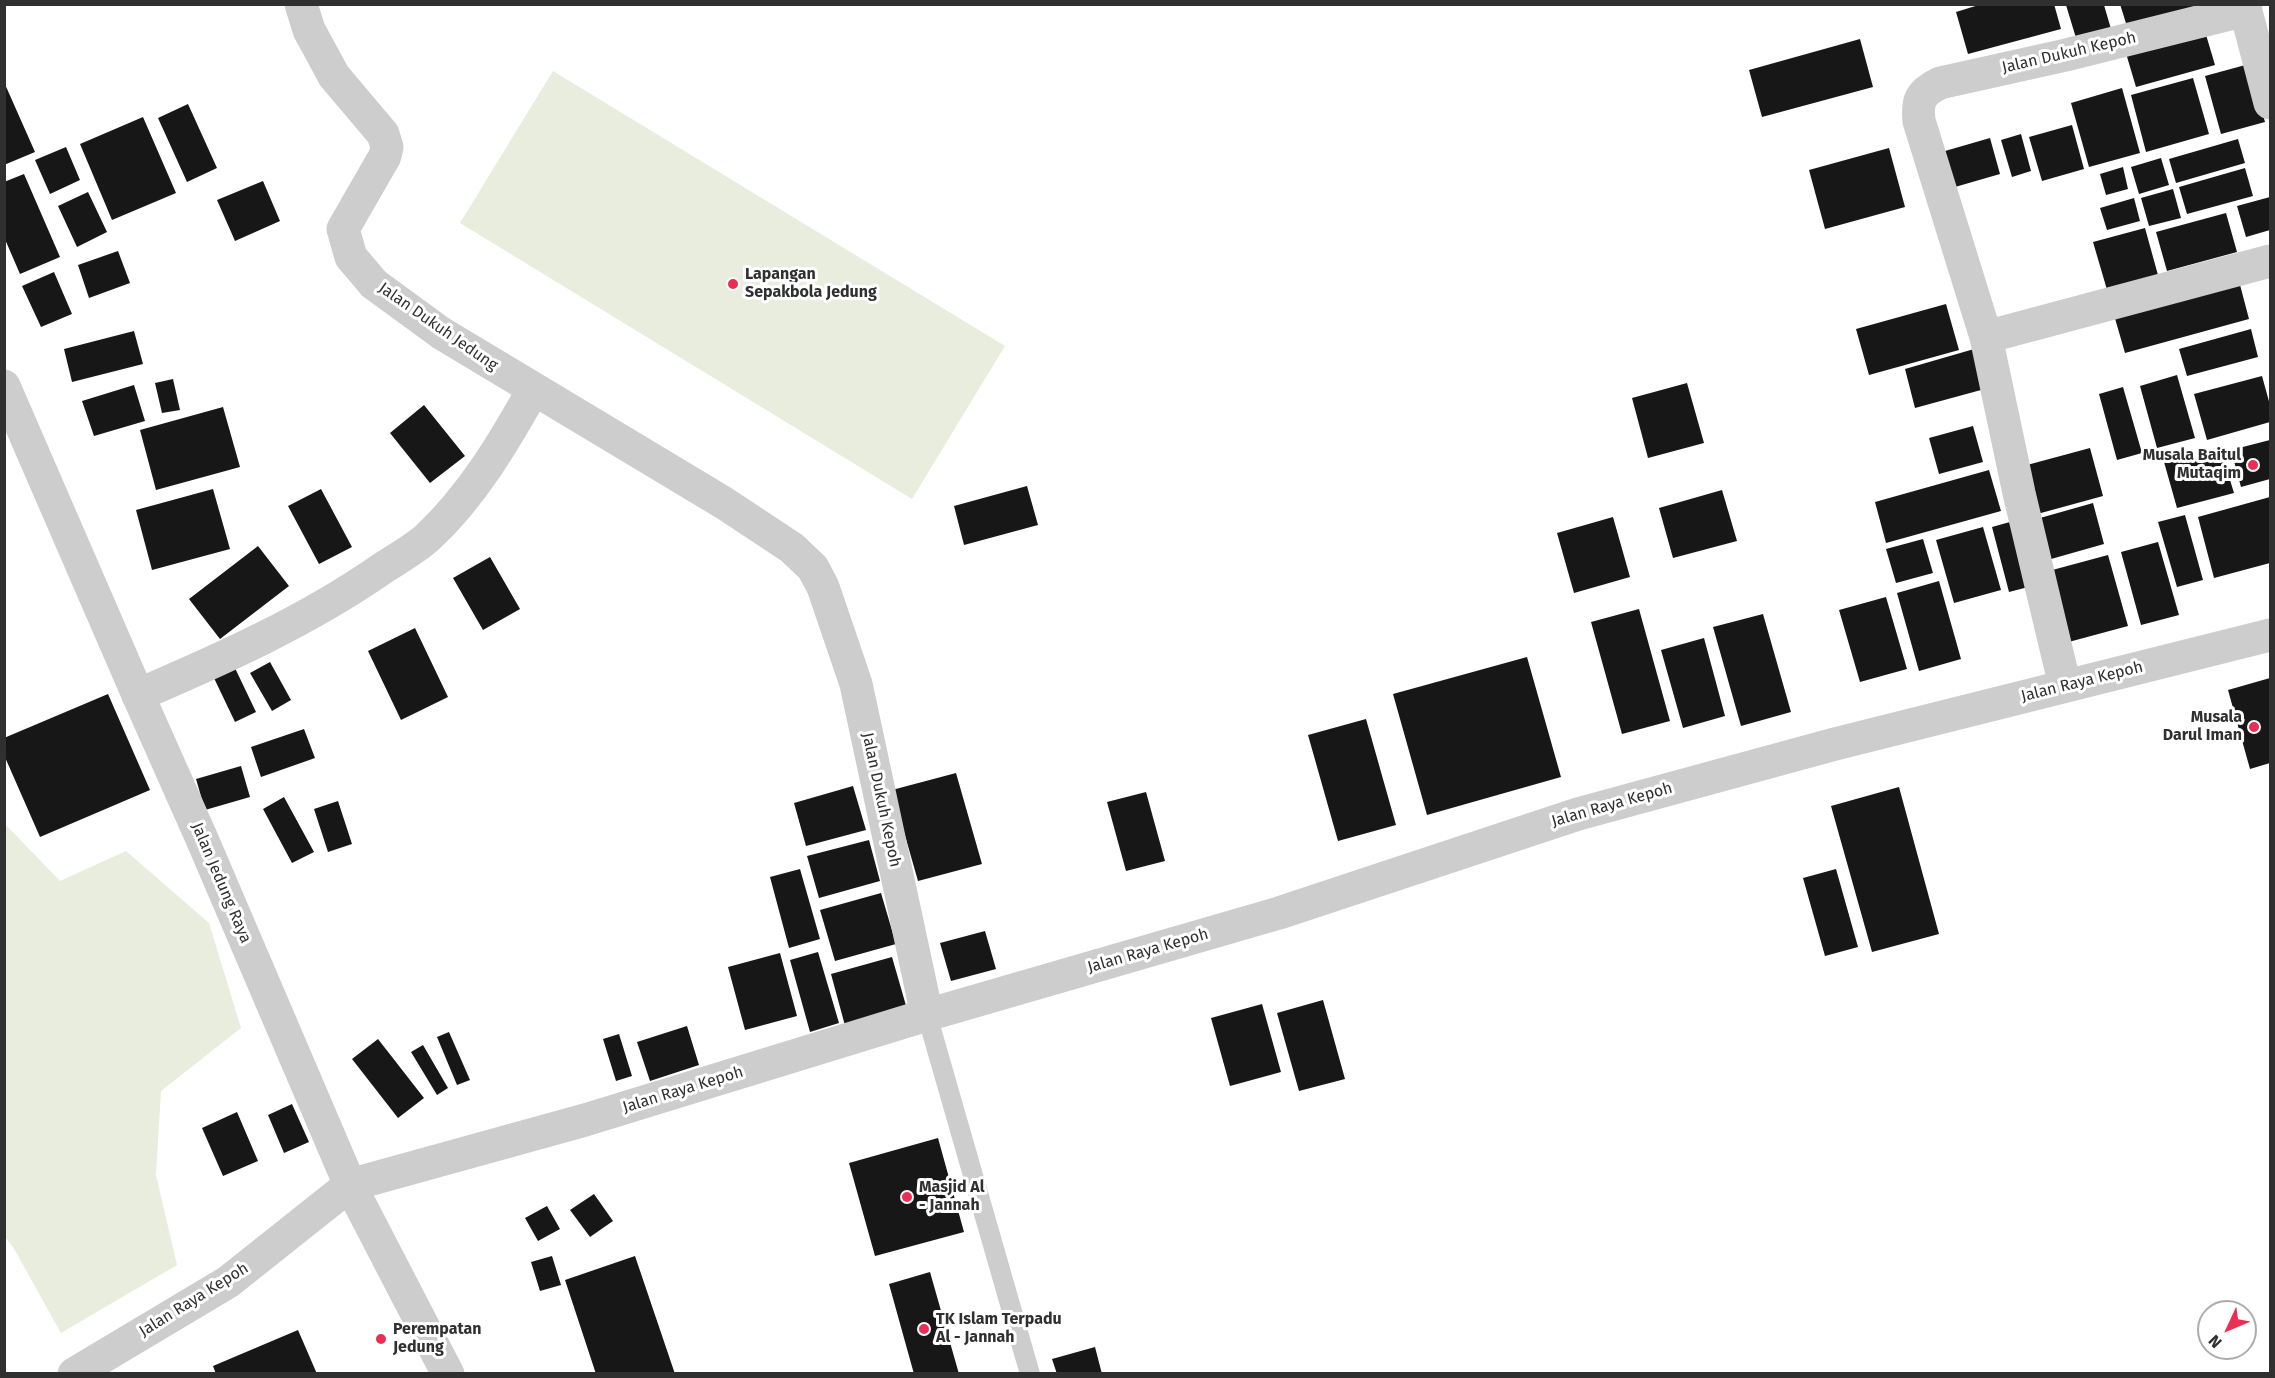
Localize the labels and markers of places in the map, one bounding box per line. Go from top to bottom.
place label: Lapangan Sepakbola Jedung [745,265,877,303]
marker: Lapangan Sepakbola Jedung [726,277,740,291]
place label: Musala Baitul Mutaqim [2143,446,2241,484]
marker: Musala Baitul Mutaqim [2246,458,2260,472]
place label: Musala Darul Iman [2163,708,2242,746]
marker: Musala Darul Iman [2247,720,2261,734]
place label: Masjid Al - Jannah [919,1178,985,1216]
marker: Masjid Al - Jannah [900,1190,914,1204]
place label: TK Islam Terpadu Al - Jannah [936,1310,1062,1348]
place label: Perempatan Jedung [393,1320,481,1358]
marker: TK Islam Terpadu Al - Jannah [917,1322,931,1336]
marker: Perempatan Jedung [374,1332,388,1346]

